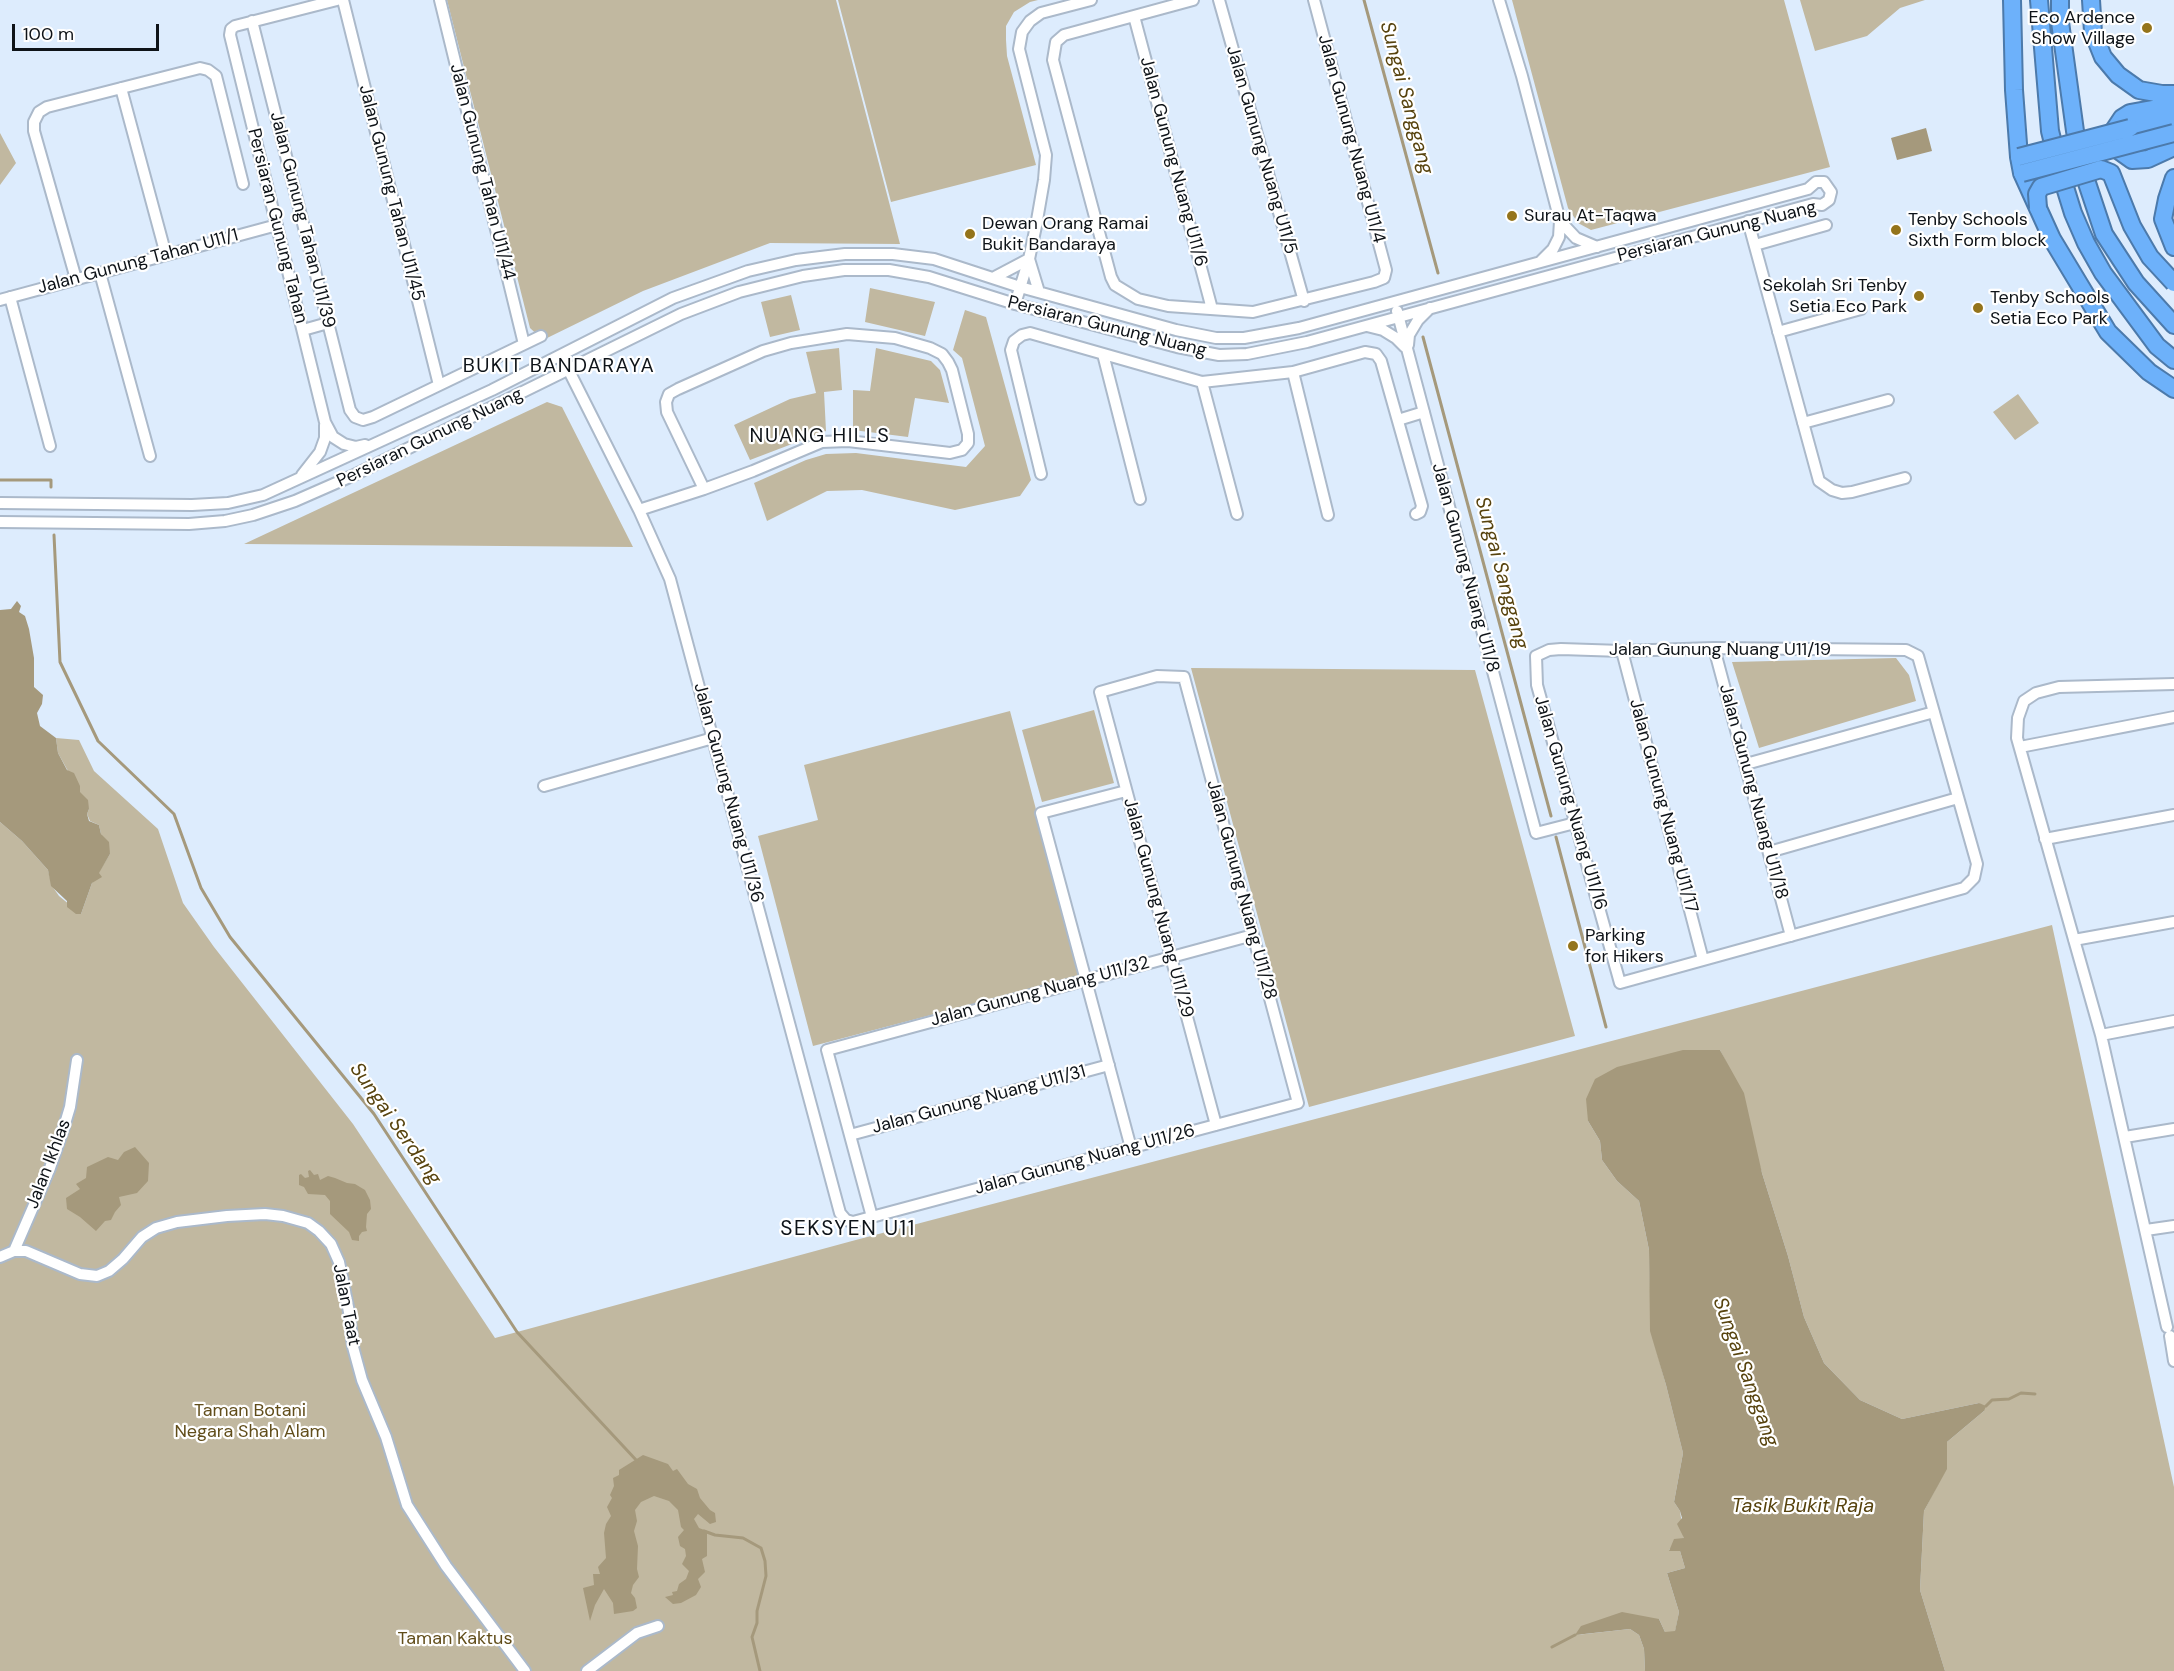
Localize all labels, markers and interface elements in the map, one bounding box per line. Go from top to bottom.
place label: Eco Ardence Show Village [2028,7,2135,50]
scale bar [15,12,162,50]
water label: Sungai Sanggang [1374,19,1438,177]
marker: Eco Ardence Show Village [2140,21,2154,35]
text: 100 m [23,22,74,46]
street label: Jalan Gunung Nuang U11/4 [1313,32,1389,246]
street label: Jalan Gunung Nuang U11/5 [1221,43,1301,257]
street label: Jalan Gunung Nuang U11/6 [1135,55,1211,269]
street label: Jalan Gunung Tahan U11/44 [445,62,519,282]
street label: Jalan Gunung Tahan U11/45 [354,83,428,303]
street label: Jalan Gunung Tahan U11/39 [265,110,339,330]
street label: Persiaran Gunung Tahan [242,126,312,326]
street label: Persiaran Gunung Nuang [1615,197,1819,267]
place label: Surau At-Taqwa [1524,205,1656,227]
marker: Surau At-Taqwa [1505,209,1519,223]
place label: Tenby Schools Sixth Form block [1908,209,2047,252]
place label: Dewan Orang Ramai Bukit Bandaraya [982,213,1148,256]
marker: Tenby Schools Sixth Form block [1889,223,1903,237]
street label: Jalan Gunung Tahan U11/1 [35,225,241,299]
marker: Dewan Orang Ramai Bukit Bandaraya [963,227,977,241]
place label: Sekolah Sri Tenby Setia Eco Park [1762,275,1907,318]
place label: Tenby Schools Setia Eco Park [1990,287,2110,330]
marker: Sekolah Sri Tenby Setia Eco Park [1912,289,1926,303]
street label: Persiaran Gunung Nuang [1005,292,1209,362]
marker: Tenby Schools Setia Eco Park [1971,301,1985,315]
district label: BUKIT BANDARAYA [463,355,655,379]
street label: Persiaran Gunung Nuang [333,384,527,492]
district label: NUANG HILLS [750,425,890,449]
street label: Jalan Gunung Nuang U11/8 [1427,461,1503,675]
water label: Sungai Sanggang [1469,494,1533,652]
street label: Jalan Gunung Nuang U11/19 [1609,639,1831,661]
street label: Jalan Gunung Nuang U11/36 [688,681,768,905]
street label: Jalan Gunung Nuang U11/18 [1714,682,1792,902]
street label: Jalan Gunung Nuang U11/16 [1529,693,1611,913]
street label: Jalan Gunung Nuang U11/17 [1624,697,1702,915]
street label: Jalan Gunung Nuang U11/28 [1201,778,1281,1002]
street label: Jalan Gunung Nuang U11/29 [1118,796,1198,1020]
place label: Parking for Hikers [1585,925,1664,968]
marker: Parking for Hikers [1566,939,1580,953]
street label: Jalan Gunung Nuang U11/32 [928,952,1152,1032]
water label: Sungai Serdang [344,1058,446,1190]
street label: Jalan Gunung Nuang U11/31 [870,1061,1088,1139]
street label: Jalan Ikhlas [22,1116,76,1212]
street label: Jalan Gunung Nuang U11/26 [973,1120,1197,1200]
district label: SEKSYEN U11 [780,1216,916,1242]
street label: Jalan Taat [327,1262,365,1348]
water label: Sungai Sanggang [1707,1294,1783,1450]
park label: Taman Botani Negara Shah Alam [174,1400,326,1442]
water label: Tasik Bukit Raja [1732,1495,1874,1519]
park label: Taman Kaktus [398,1628,512,1650]

